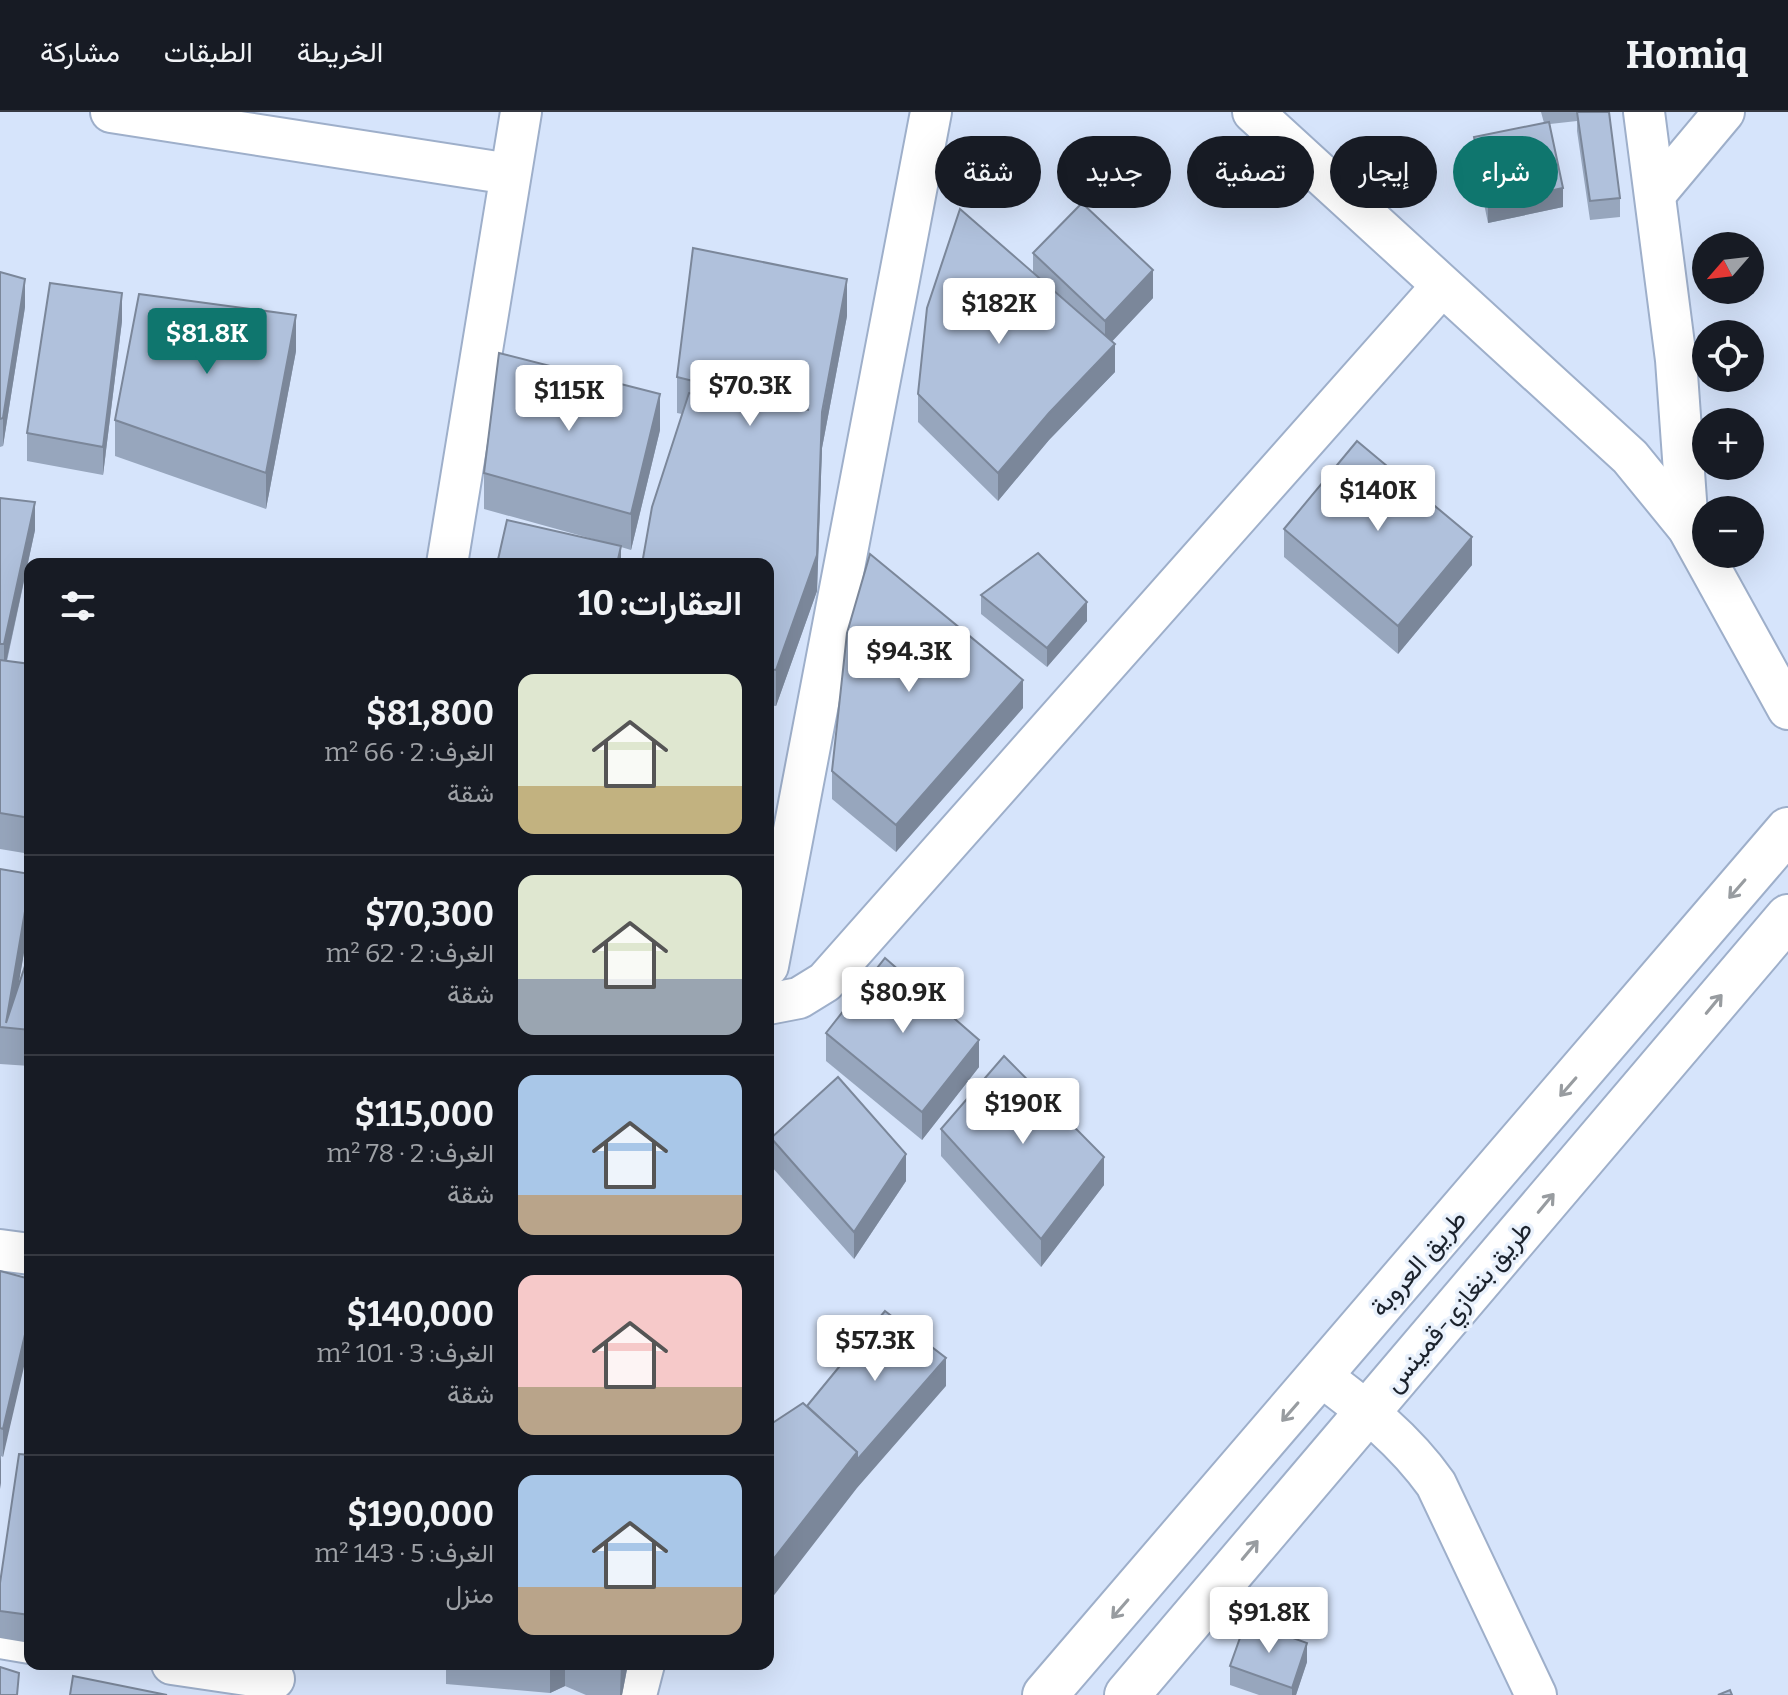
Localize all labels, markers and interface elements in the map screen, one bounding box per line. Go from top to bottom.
text: Homiq [1626,32,1748,78]
text: مشاركة [40,36,120,69]
text: الطبقات [164,36,253,69]
text: الخريطة [297,36,383,69]
chip: شقة [935,136,1041,208]
chip: جديد [1057,136,1171,208]
chip: تصفية [1187,136,1314,208]
chip: إيجار [1330,136,1437,208]
chip: شراء [1453,136,1558,208]
north arrow [1692,232,1764,304]
map controls [1692,232,1764,568]
pin: $182K [943,278,1055,346]
text: $182K [961,288,1037,319]
pin: $81.8K [142,308,272,376]
text: $81.8K [166,318,248,349]
button: locate [1692,320,1764,392]
pin: $70.3K [685,360,815,428]
pin: $115K [513,365,625,433]
text: $70.3K [708,370,792,401]
text: $115K [533,375,605,406]
button: + [1692,408,1764,480]
pin: $140K [1322,465,1434,533]
text: $140K [1339,475,1417,506]
button: − [1692,496,1764,568]
text: العقارات: 10 [578,583,742,624]
icon: filters [56,584,100,628]
pin: $94.3K [844,626,974,694]
text: $94.3K [866,636,952,667]
text: $81,800 [366,693,494,734]
icon: home [582,706,678,802]
text: الغرف: 2 · 66 m² [324,737,494,768]
text: شقة [447,778,494,809]
one-way arrow [1728,878,1746,899]
text: $70,300 [365,894,494,935]
icon: home [582,907,678,1003]
text: الغرف: 2 · 62 m² [326,938,494,969]
pin: $80.9K [838,967,968,1035]
text: $80.9K [860,977,946,1008]
text: شقة [447,979,494,1010]
one-way arrow [1705,995,1723,1015]
one-way arrow [1559,1076,1577,1096]
pin: $190K [967,1078,1079,1146]
text: $190K [984,1088,1062,1119]
text: $115,000 [354,1094,494,1135]
icon: home [582,1107,678,1203]
text: الغرف: 2 · 78 m² [327,1138,494,1169]
text: شقة [447,1179,494,1210]
one-way arrow [1536,1193,1554,1213]
street label: طريق العروبة [1364,1204,1473,1323]
street label: طريق بنغازي-قمينس [1377,1214,1543,1402]
text: $140,000 [347,1294,494,1335]
icon: home [582,1307,678,1403]
pin: $57.3K [810,1315,940,1383]
text: $57.3K [835,1325,915,1356]
text: الغرف: 3 · 101 m² [316,1338,494,1369]
text: شقة [447,1379,494,1410]
one-way arrow [1281,1401,1299,1422]
text: $190,000 [347,1494,494,1535]
icon: home [582,1507,678,1603]
text: الغرف: 5 · 143 m² [315,1538,494,1569]
one-way arrow [1241,1541,1259,1561]
text: منزل [445,1579,494,1610]
pin: $91.8K [1204,1587,1334,1655]
text: $91.8K [1228,1597,1310,1628]
one-way arrow [1111,1598,1129,1618]

